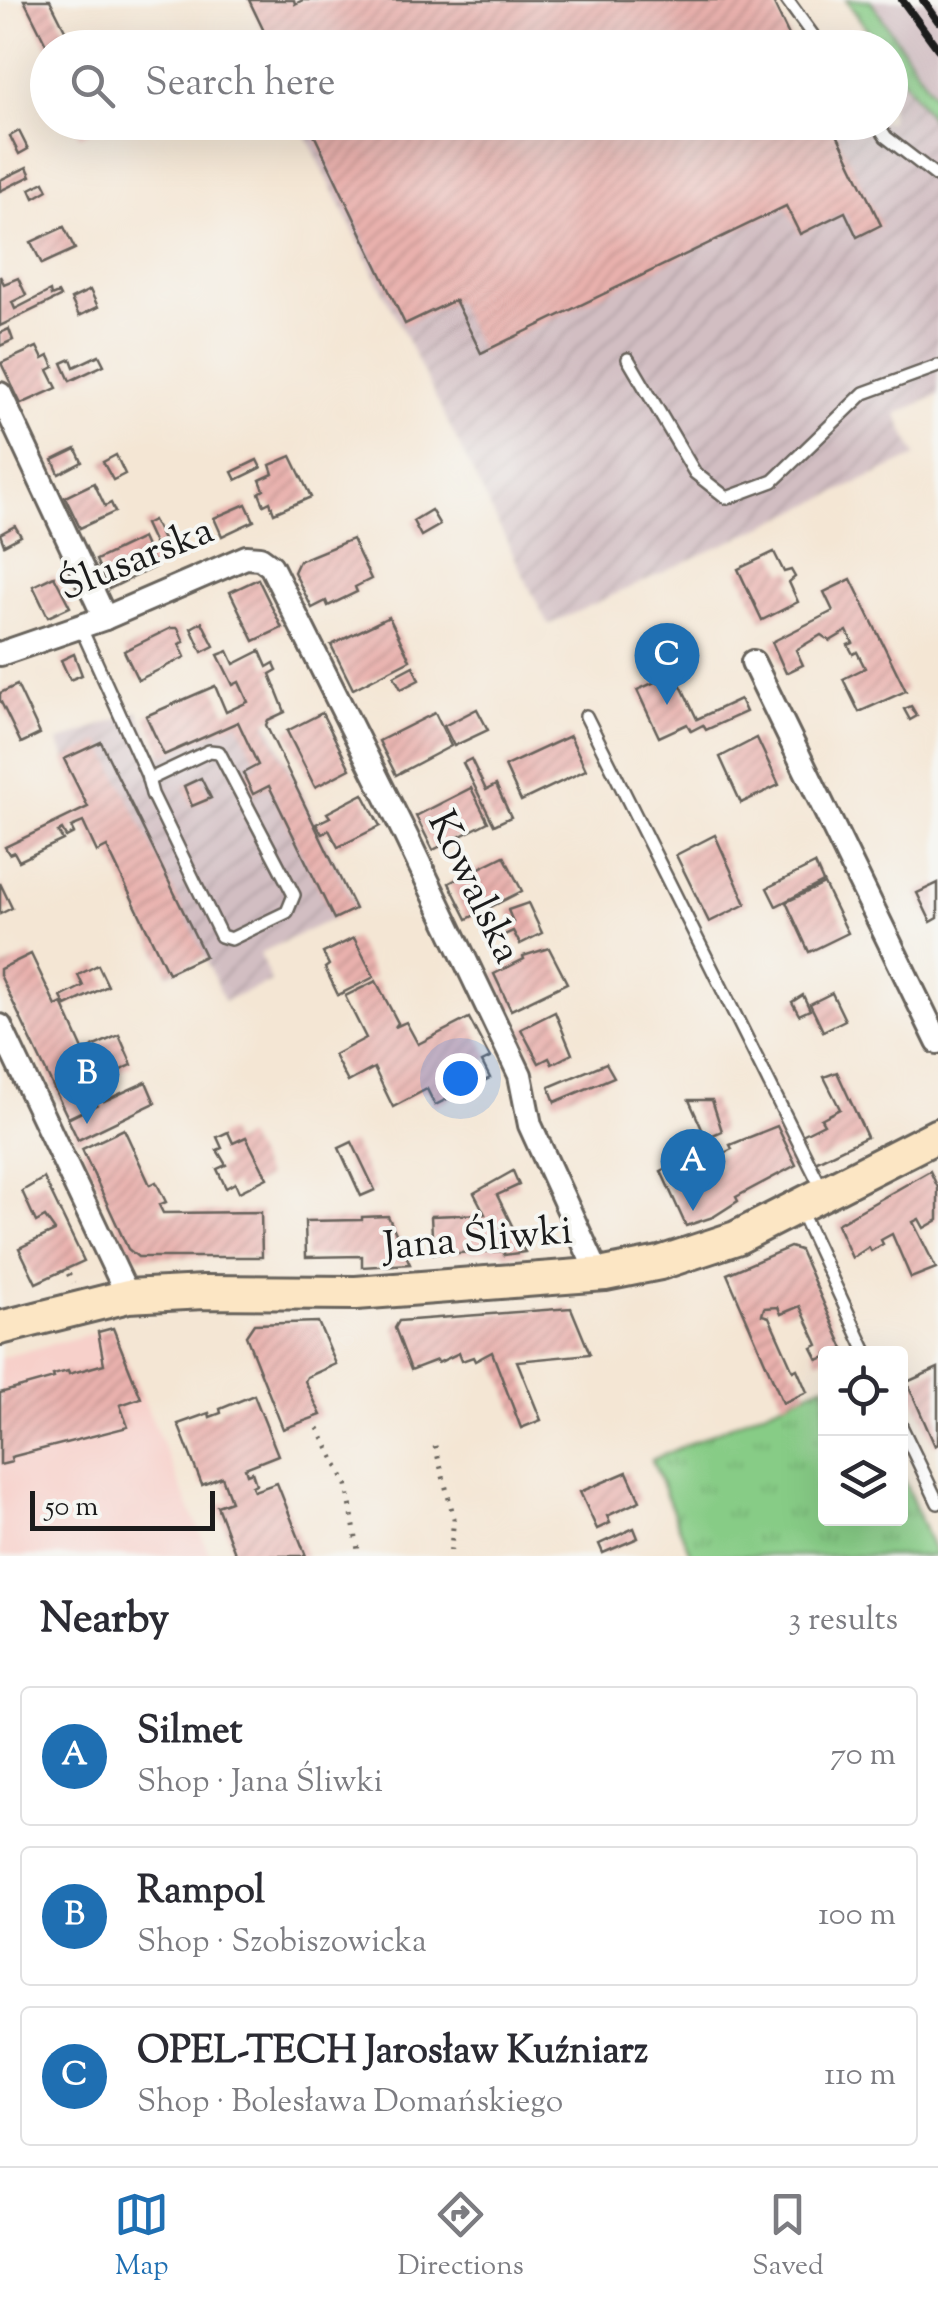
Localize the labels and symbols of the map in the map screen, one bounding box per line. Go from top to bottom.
street label: Ślusarska [51,504,223,618]
pin: C [634,622,700,705]
street label: Kowalska [411,802,533,974]
pin: B [54,1042,120,1124]
your location [435,1053,486,1104]
pin: A [660,1128,726,1211]
street label: Jana Śliwki [379,1204,575,1278]
scale bar [30,1486,215,1530]

